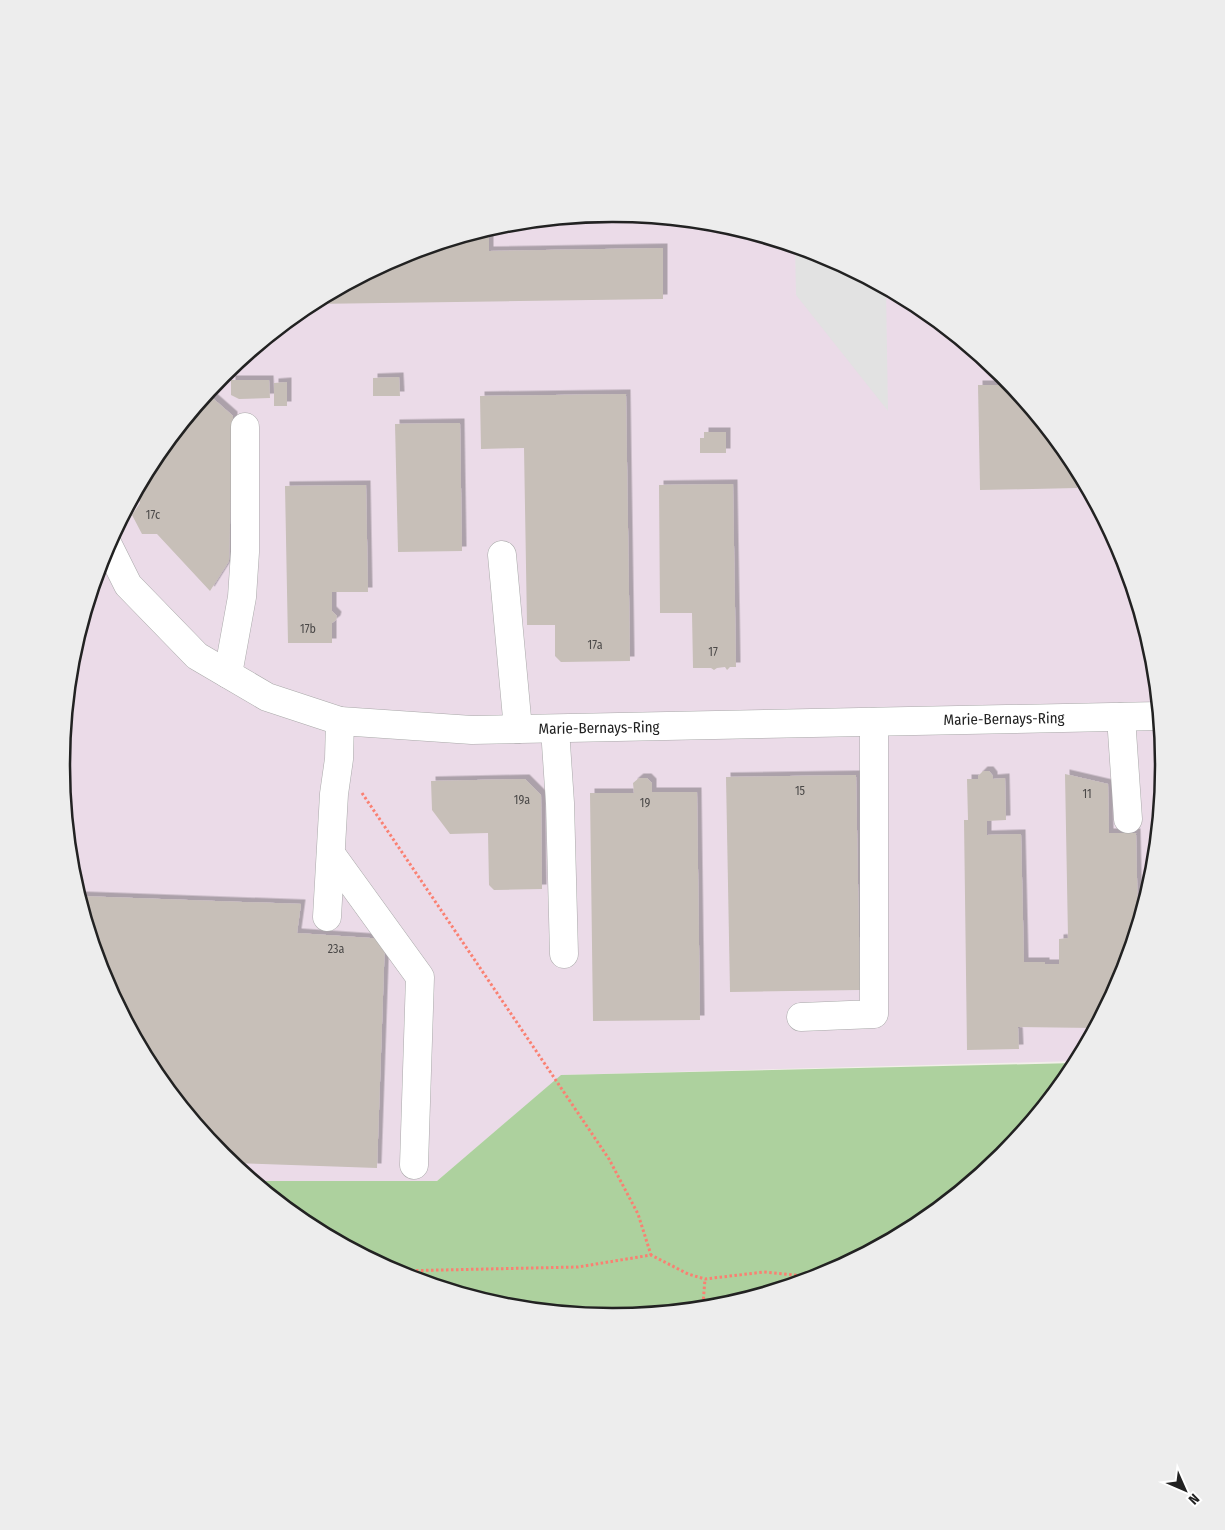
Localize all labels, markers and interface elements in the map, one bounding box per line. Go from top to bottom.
house number: 17c [146,508,160,522]
house number: 17b [300,622,316,636]
house number: 17a [587,638,603,652]
house number: 17 [708,645,718,659]
street label: Marie-Bernays-Ring [943,709,1065,729]
street label: Marie-Bernays-Ring [538,718,660,738]
house number: 15 [795,784,806,798]
house number: 11 [1082,787,1092,801]
house number: 19a [514,793,530,807]
house number: 19 [640,796,650,810]
house number: 23a [328,942,344,956]
north arrow [1160,1465,1210,1515]
text: N [1185,1490,1203,1508]

